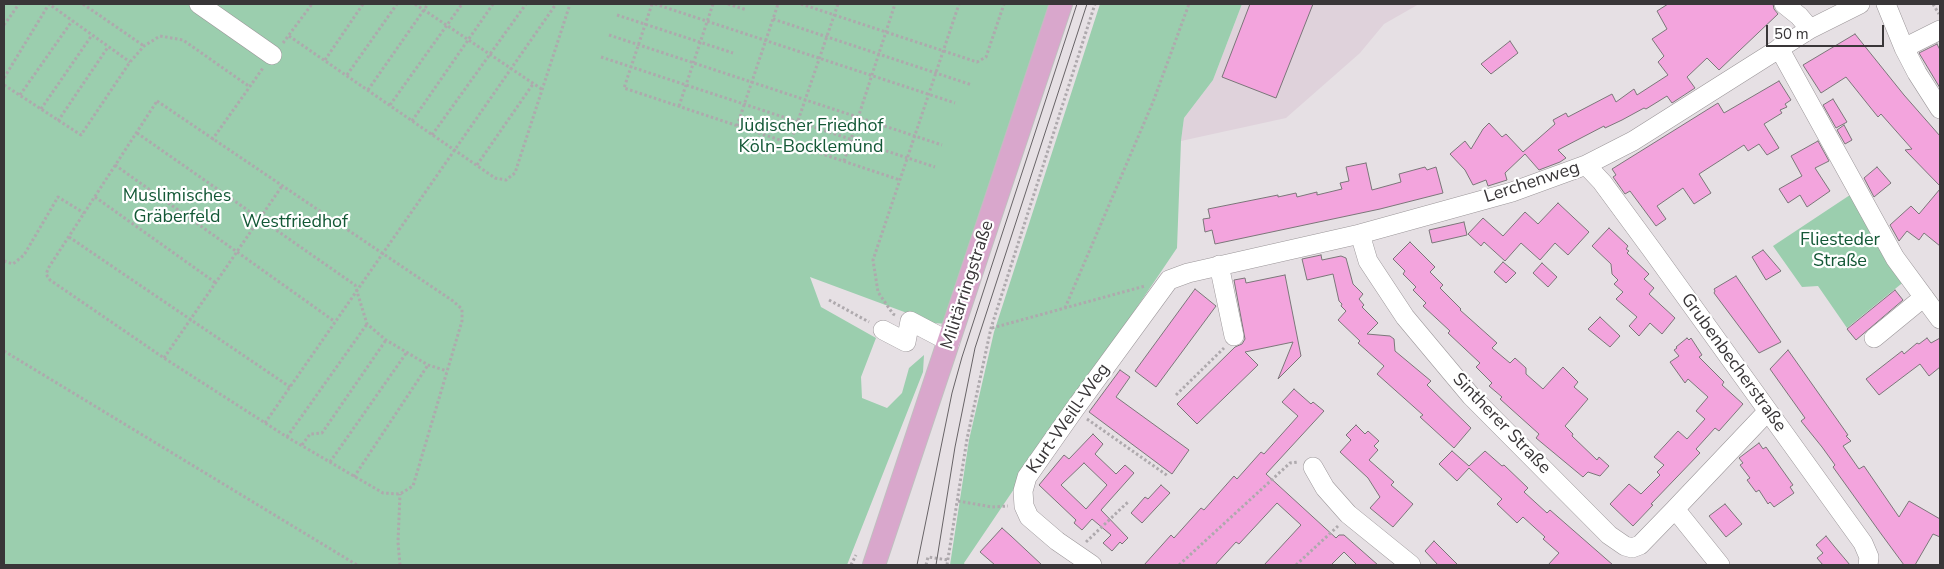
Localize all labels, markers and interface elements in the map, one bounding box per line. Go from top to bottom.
scale bar [1769,15,1886,47]
text: 50 m [1774,24,1809,44]
park label: Jüdischer Friedhof Köln-Bocklemünd [739,116,883,158]
street label: Lerchenweg [1482,157,1582,209]
park label: Muslimisches Gräberfeld [123,186,231,228]
park label: Westfriedhof [242,212,348,234]
street label: Militärringstraße [937,218,999,352]
park label: Fliesteder Straße [1800,230,1880,272]
street label: Grubenbecherstraße [1676,290,1790,436]
street label: Kurt-Weill-Weg [1023,360,1115,478]
street label: Sintherer Straße [1447,369,1555,479]

